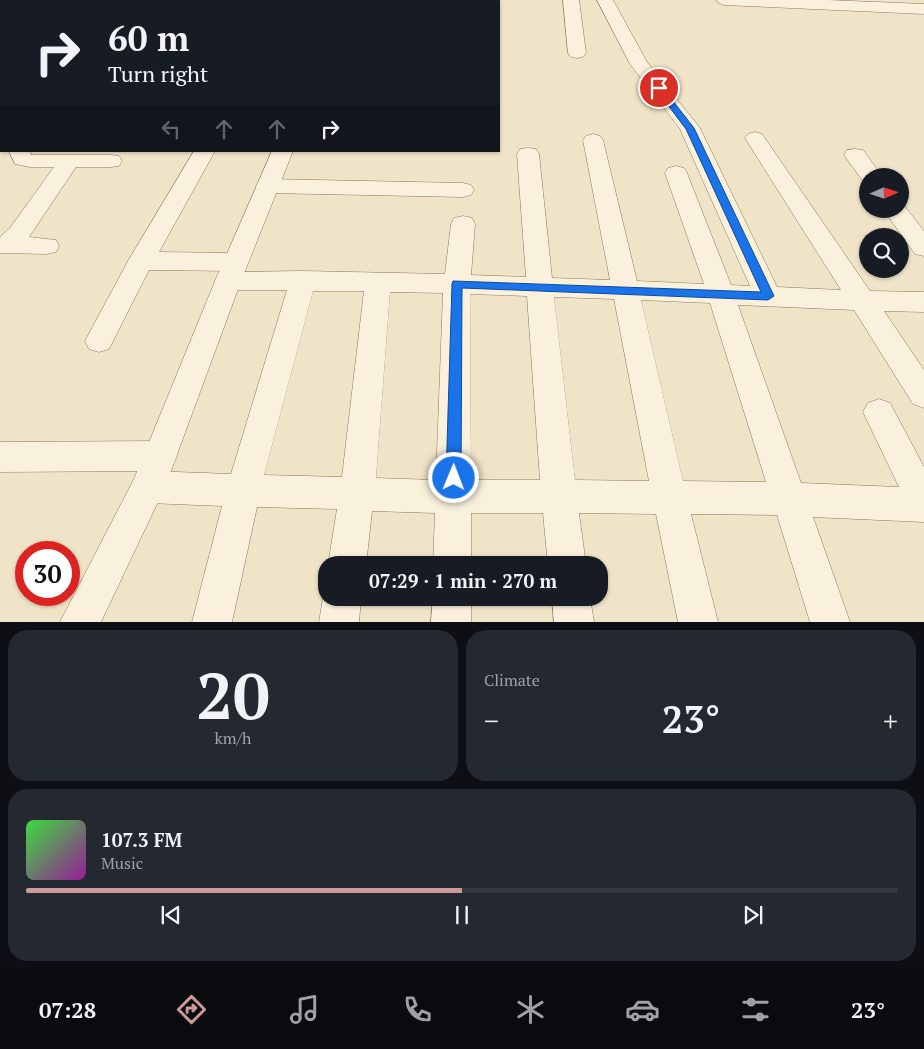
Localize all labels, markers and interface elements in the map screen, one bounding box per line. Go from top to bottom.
text: 60 m [108,15,189,61]
icon: right [25,20,90,85]
text: Turn right [108,59,208,88]
pin [638,67,680,109]
icon: arrive [645,74,673,102]
icon: left [157,115,185,143]
icon: ahead [210,115,238,143]
icon: ahead [263,115,291,143]
icon: right [316,115,344,143]
north arrow [859,168,909,218]
map controls [859,168,909,278]
button: search [859,228,909,278]
position arrow [427,451,479,503]
speed limit sign: 30 [15,541,80,606]
text: 07:29 · 1 min · 270 m [369,568,557,593]
text: 20 [196,651,270,738]
text: Climate [484,669,540,691]
text: 23° [662,694,720,744]
text: − [484,702,499,739]
text: + [883,702,898,739]
text: km/h [215,727,251,749]
text: 107.3 FM [101,827,182,852]
text: Music [101,852,143,874]
icon: previous [157,901,185,929]
icon: pause [448,901,476,929]
icon: next [739,901,767,929]
icon: directions [174,992,209,1027]
icon: music [287,992,322,1027]
icon: phone [400,992,435,1027]
icon: climate [513,992,548,1027]
icon: car [625,992,660,1027]
icon: filters [738,992,773,1027]
text: 07:28 [39,995,96,1024]
text: 23° [851,995,885,1024]

